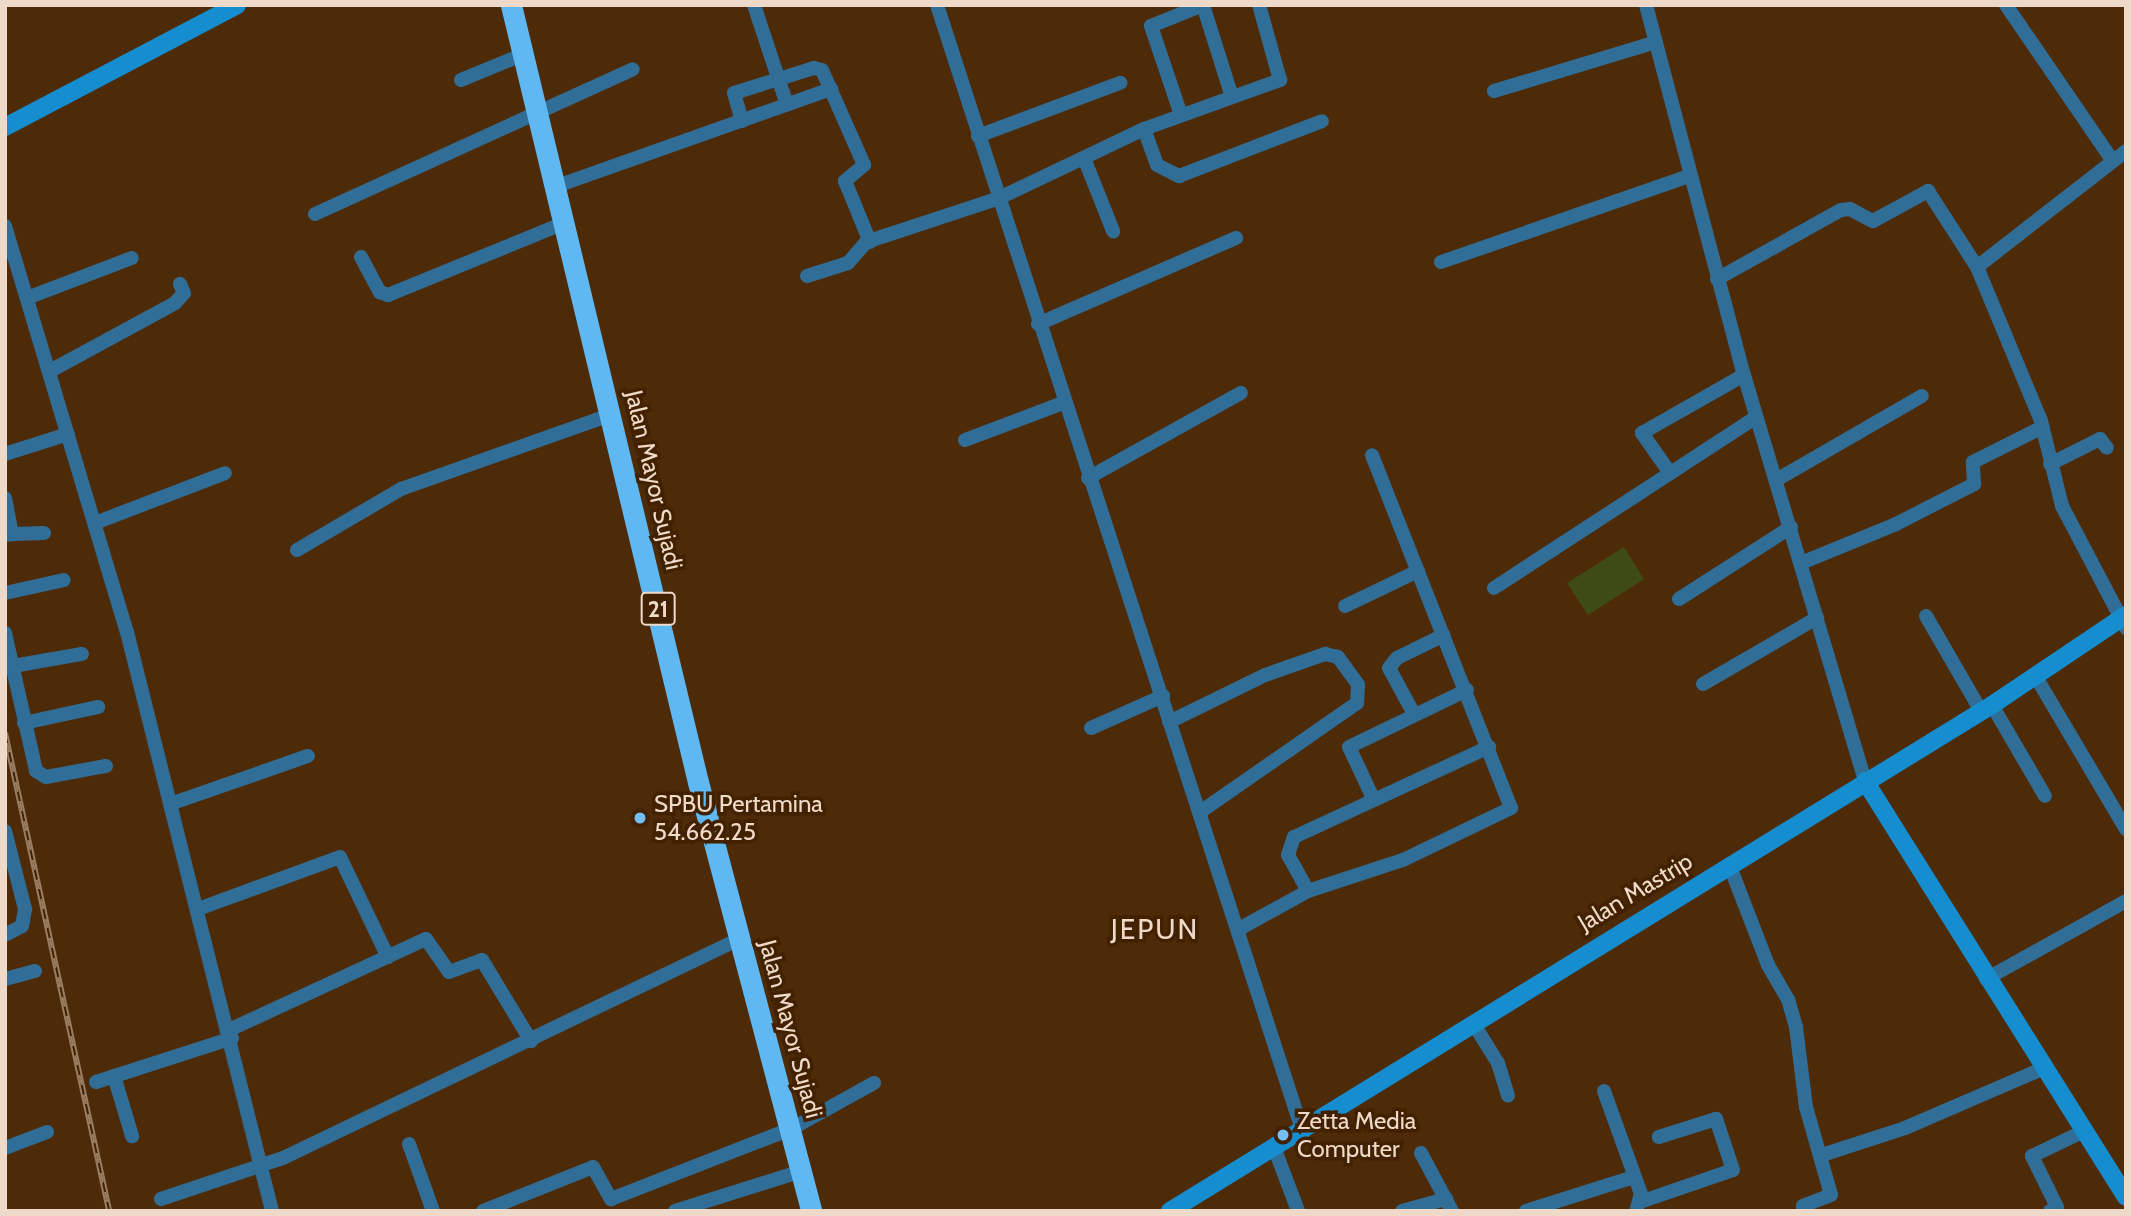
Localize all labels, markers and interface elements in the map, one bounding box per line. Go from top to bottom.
street label: Jalan Mayor Sujadi [619,387,689,573]
road number: 21 [640,590,676,628]
place label: SPBU Pertamina 54.662.25 [654,790,823,846]
marker: SPBU Pertamina 54.662.25 [632,810,648,826]
street label: Jalan Mastrip [1573,847,1697,937]
district label: JEPUN [1111,912,1199,946]
street label: Jalan Mayor Sujadi [753,937,829,1121]
place label: Zetta Media Computer [1297,1107,1416,1163]
marker: Zetta Media Computer [1275,1127,1291,1143]

